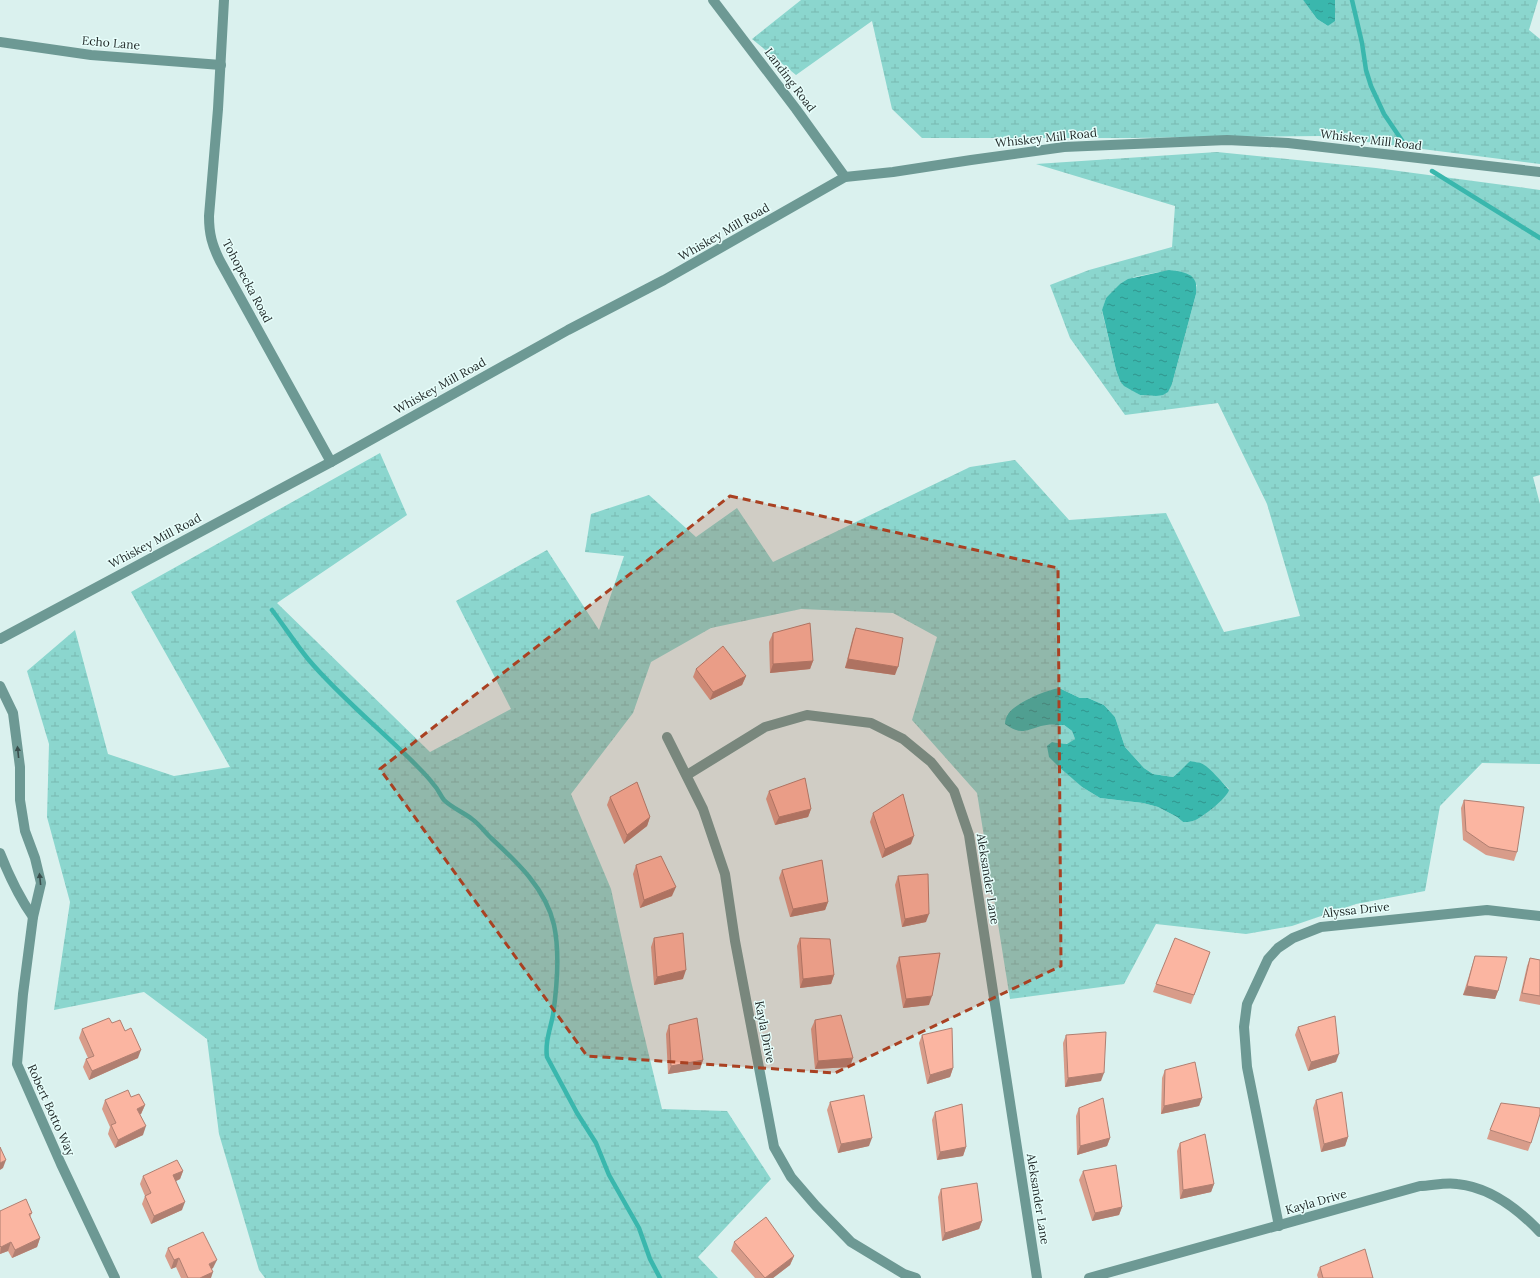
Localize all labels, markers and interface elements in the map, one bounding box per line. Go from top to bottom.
street label: Echo Lane [81,32,141,53]
street label: Landing Road [761,45,819,115]
street label: Whiskey Mill Road [994,125,1098,150]
street label: Whiskey Mill Road [1319,126,1423,153]
street label: Whiskey Mill Road [676,199,772,264]
street label: Tohopecka Road [219,237,276,325]
street label: Whiskey Mill Road [391,354,488,417]
street label: Whiskey Mill Road [106,510,204,571]
one-way arrow [15,746,21,758]
street label: Aleksander Lane [974,831,1003,926]
one-way arrow [36,873,43,886]
street label: Alyssa Drive [1321,898,1391,921]
street label: Kayla Drive [752,999,779,1065]
street label: Robert Botto Way [24,1062,79,1159]
street label: Aleksander Lane [1024,1151,1053,1246]
street label: Kayla Drive [1283,1185,1349,1217]

